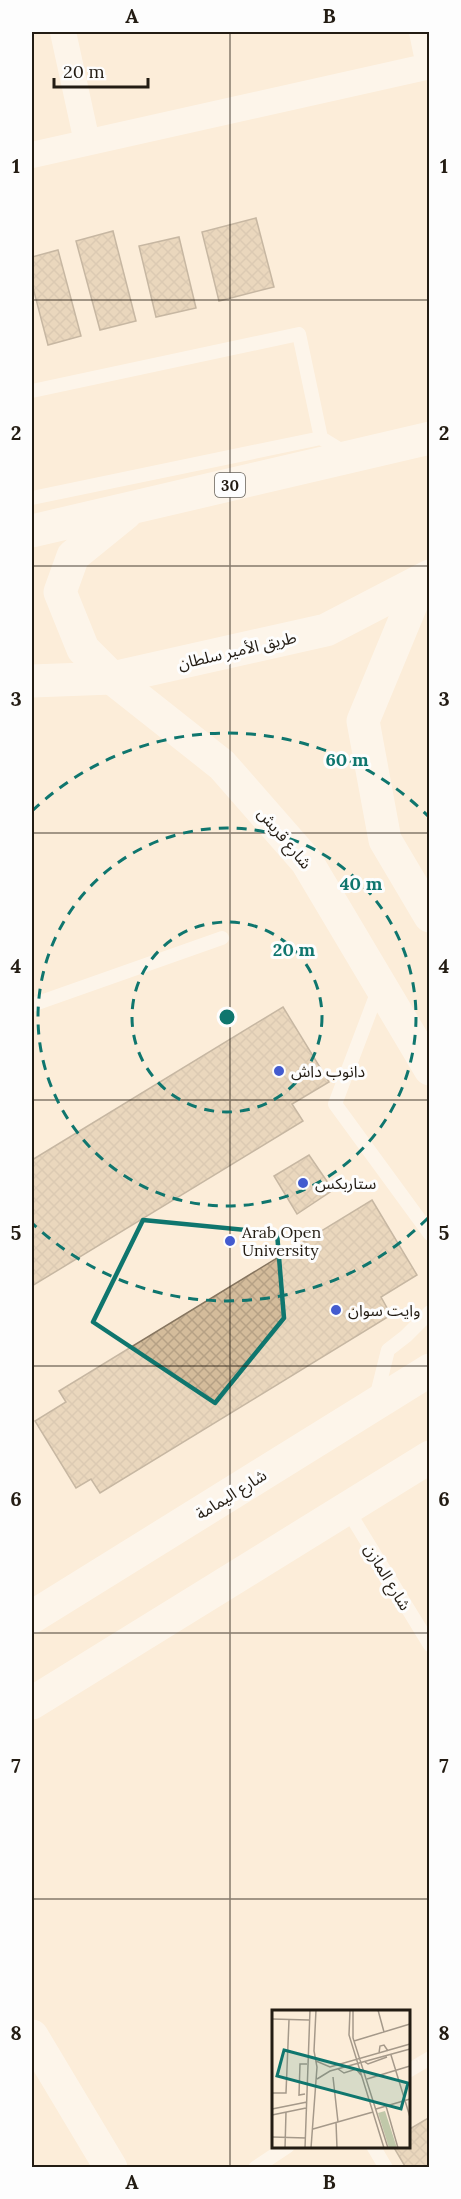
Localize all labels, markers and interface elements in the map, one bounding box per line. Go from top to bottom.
text: A [125,3,139,28]
text: B [322,3,336,28]
scale bar [54,51,148,89]
text: 20 m [63,60,105,83]
text: 1 [12,153,20,178]
text: 1 [440,153,448,178]
text: 2 [11,420,21,445]
text: 2 [439,420,449,445]
road number: 30 [215,473,245,497]
street label: طريق الأمير سلطان [176,627,299,674]
text: 3 [10,686,22,711]
text: 3 [438,686,450,711]
text: 60 m [325,748,369,771]
street label: شارع قريش [251,803,316,875]
text: 40 m [340,872,383,895]
text: 20 m [273,938,316,961]
text: 4 [11,953,22,978]
text: 4 [439,953,450,978]
centre of rings [217,1007,237,1027]
place label: دانوب داش [291,1061,365,1081]
marker: دانوب داش [272,1064,286,1078]
place label: ستاربكس [315,1173,376,1193]
marker: ستاربكس [296,1176,310,1190]
text: 5 [11,1220,22,1245]
text: 5 [439,1220,450,1245]
place label: Arab Open University [241,1222,322,1260]
marker: Arab Open University [223,1234,237,1248]
place label: وايت سوان [348,1300,420,1320]
marker: وايت سوان [329,1303,343,1317]
street label: شارع اليمامة [192,1464,272,1526]
text: 6 [10,1486,22,1511]
text: 6 [438,1486,450,1511]
street label: شارع المازن [358,1540,416,1615]
text: 7 [11,1753,21,1778]
text: 7 [439,1753,449,1778]
inset map [272,2010,410,2148]
text: 8 [10,2020,22,2045]
text: 8 [438,2020,450,2045]
text: A [125,2169,139,2194]
text: B [322,2169,336,2194]

